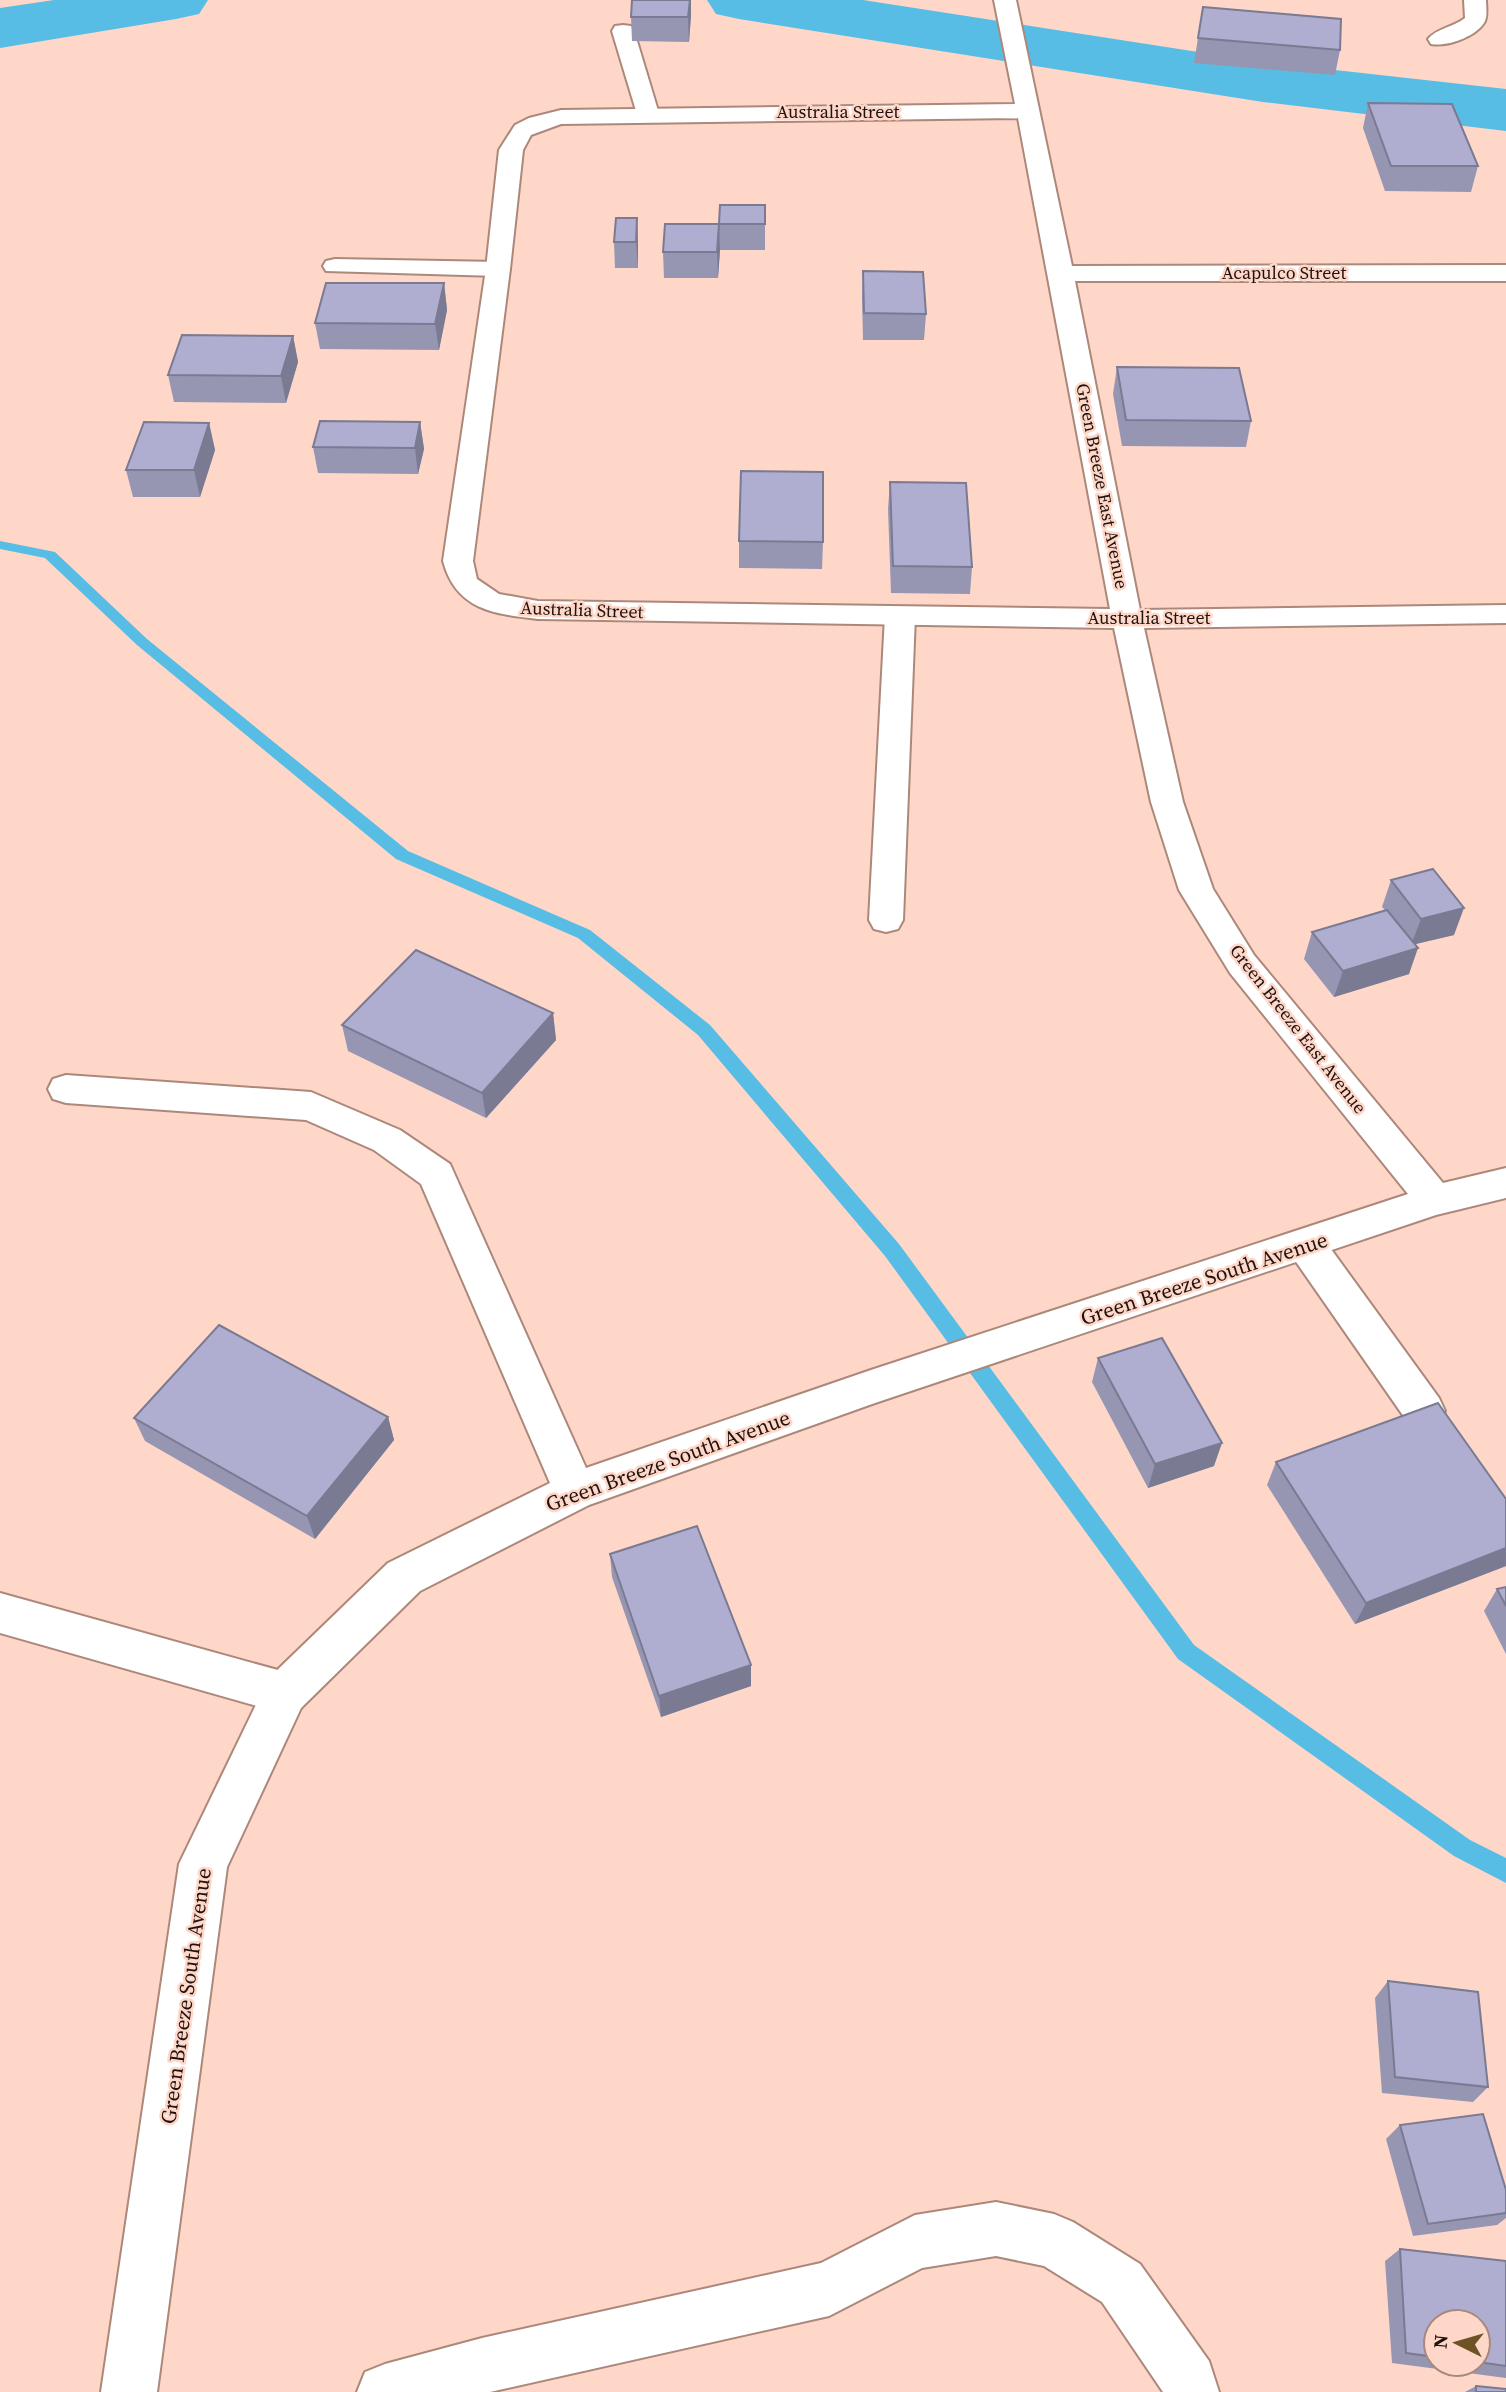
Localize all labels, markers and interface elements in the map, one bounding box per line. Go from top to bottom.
street label: Australia Street [777,99,900,124]
street label: Acapulco Street [1222,260,1347,285]
street label: Green Breeze East Avenue [1070,381,1135,591]
street label: Australia Street [520,595,644,624]
street label: Australia Street [1088,605,1211,630]
street label: Green Breeze East Avenue [1224,939,1373,1119]
street label: Green Breeze South Avenue [1077,1225,1331,1332]
street label: Green Breeze South Avenue [542,1403,794,1518]
street label: Green Breeze South Avenue [153,1866,218,2126]
north arrow [1422,2308,1492,2378]
text: N [1427,2333,1454,2350]

